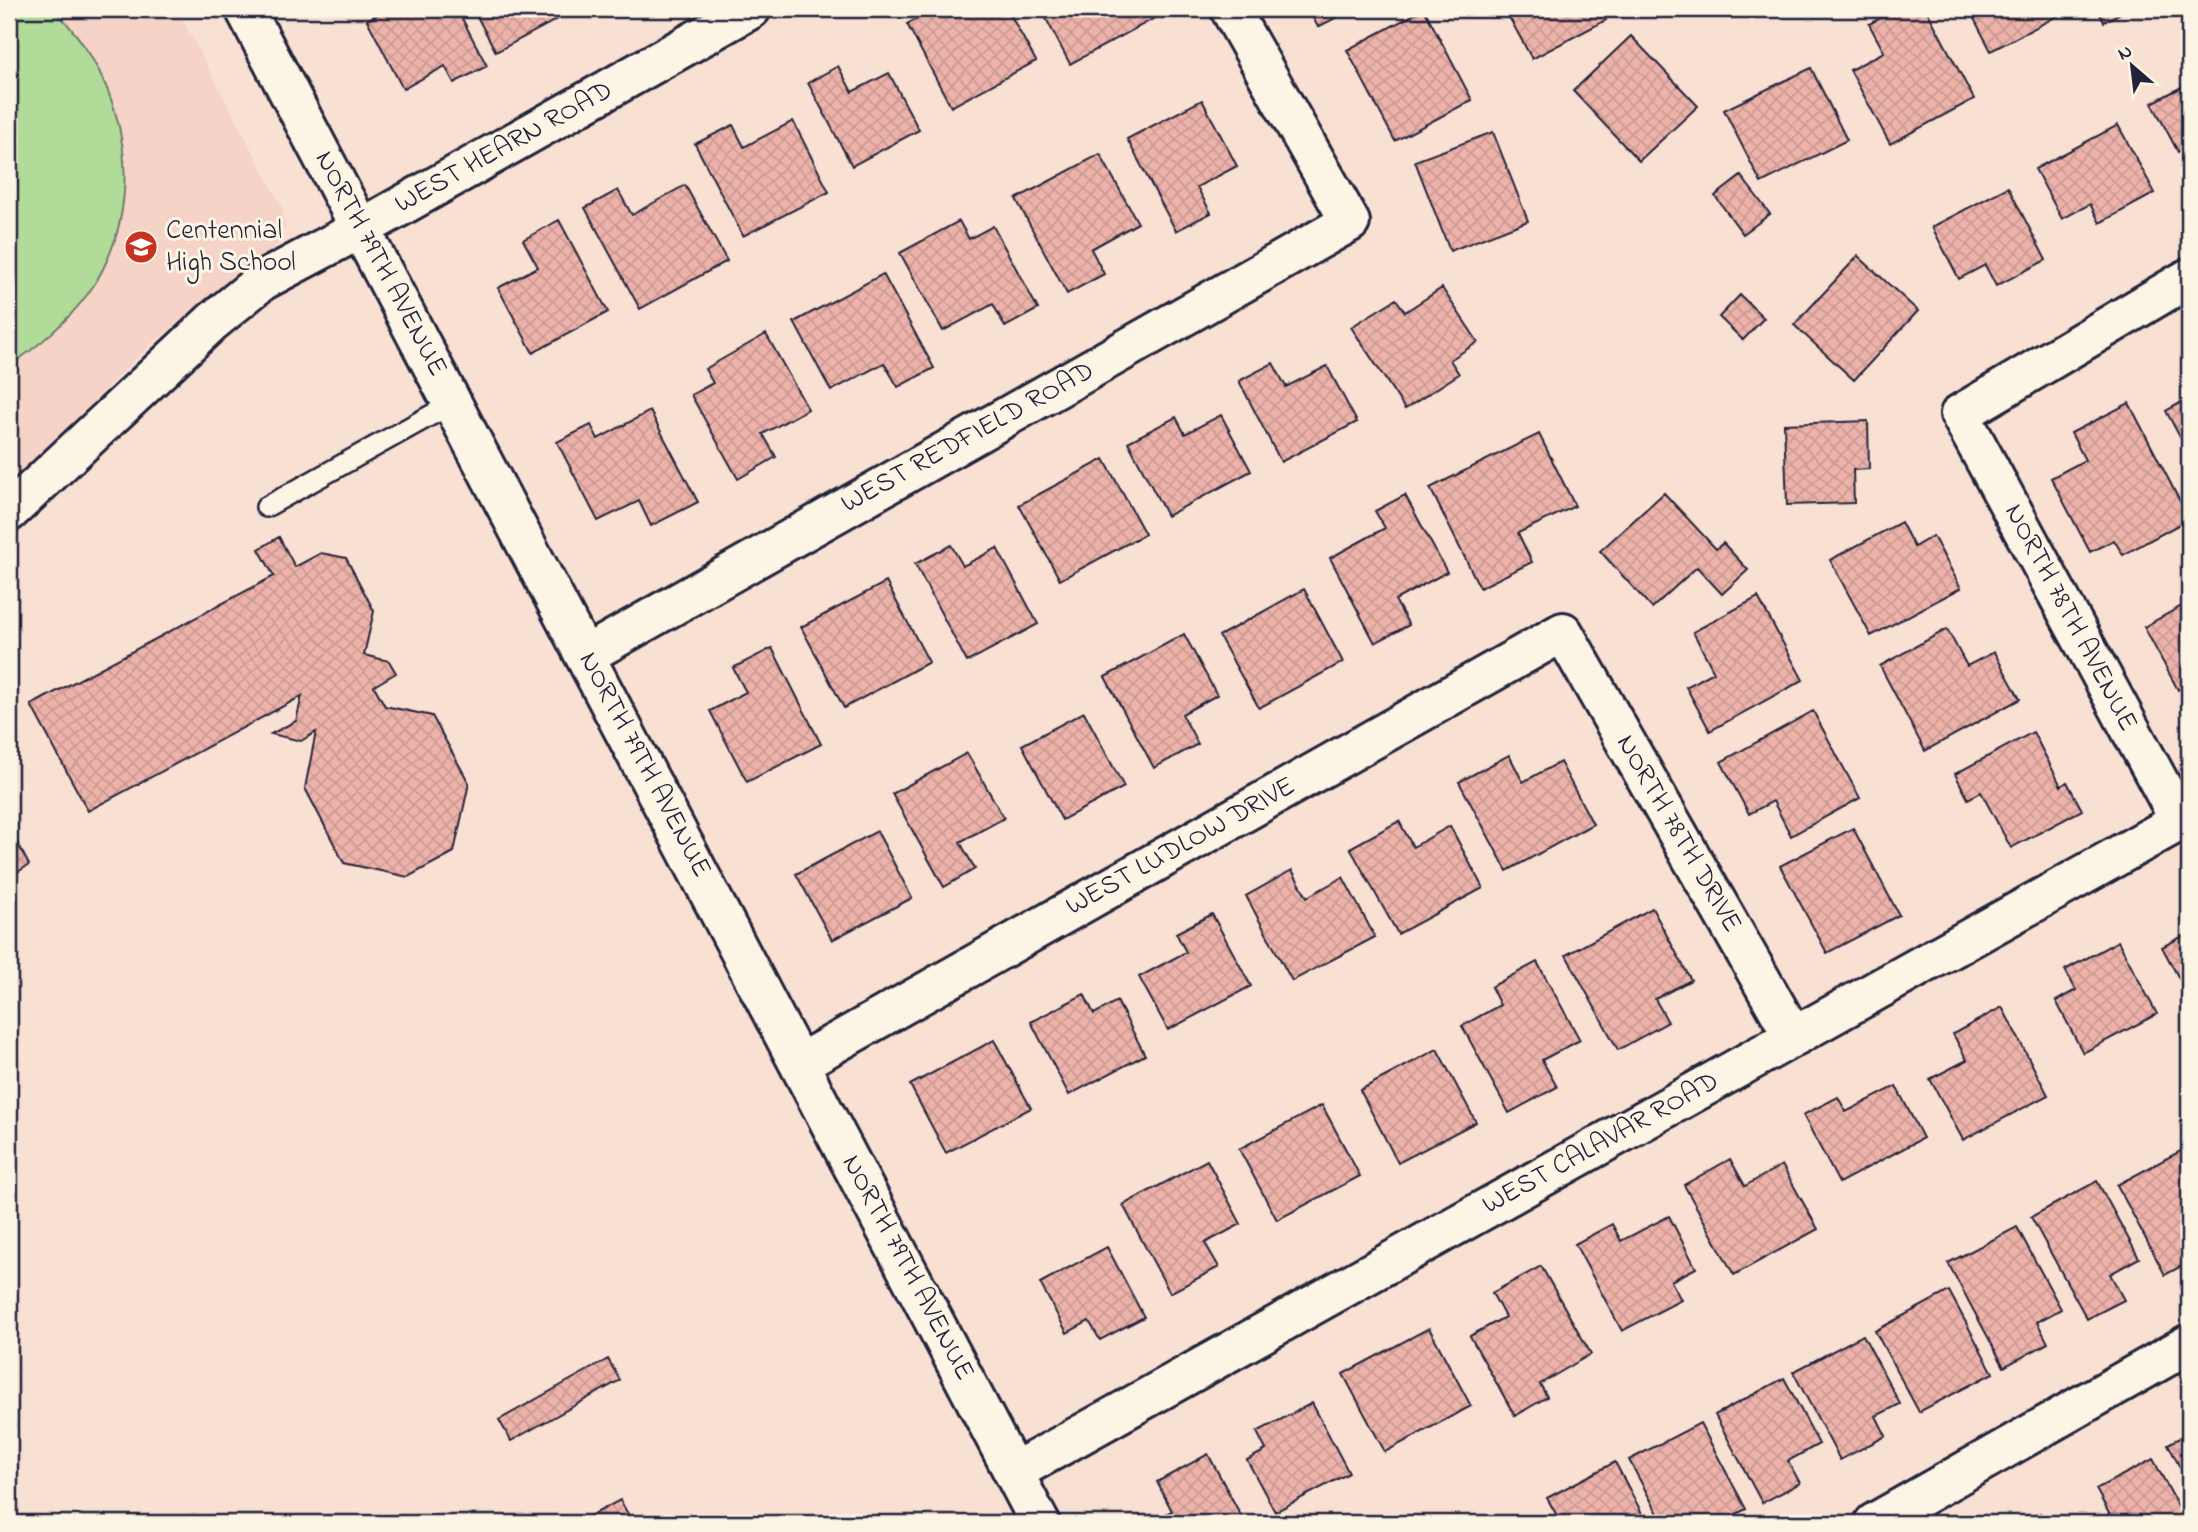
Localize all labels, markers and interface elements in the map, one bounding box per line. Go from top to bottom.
north arrow [2096,32,2166,102]
text: N [2113,38,2137,68]
street label: WEST HEARN ROAD [388,71,620,225]
street label: NORTH 79TH AVENUE [303,144,457,384]
place label: Centennial High School [166,211,296,284]
school or university icon: Centennial High School [122,228,160,266]
street label: WEST REDFIELD ROAD [834,351,1102,525]
street label: NORTH 78TH AVENUE [1993,497,2147,739]
street label: NORTH 79TH AVENUE [567,645,721,885]
street label: NORTH 78TH DRIVE [1605,727,1751,941]
street label: WEST LUDLOW DRIVE [1059,767,1303,927]
street label: WEST CALAVAR ROAD [1475,1062,1727,1226]
street label: NORTH 79TH AVENUE [830,1148,984,1388]

